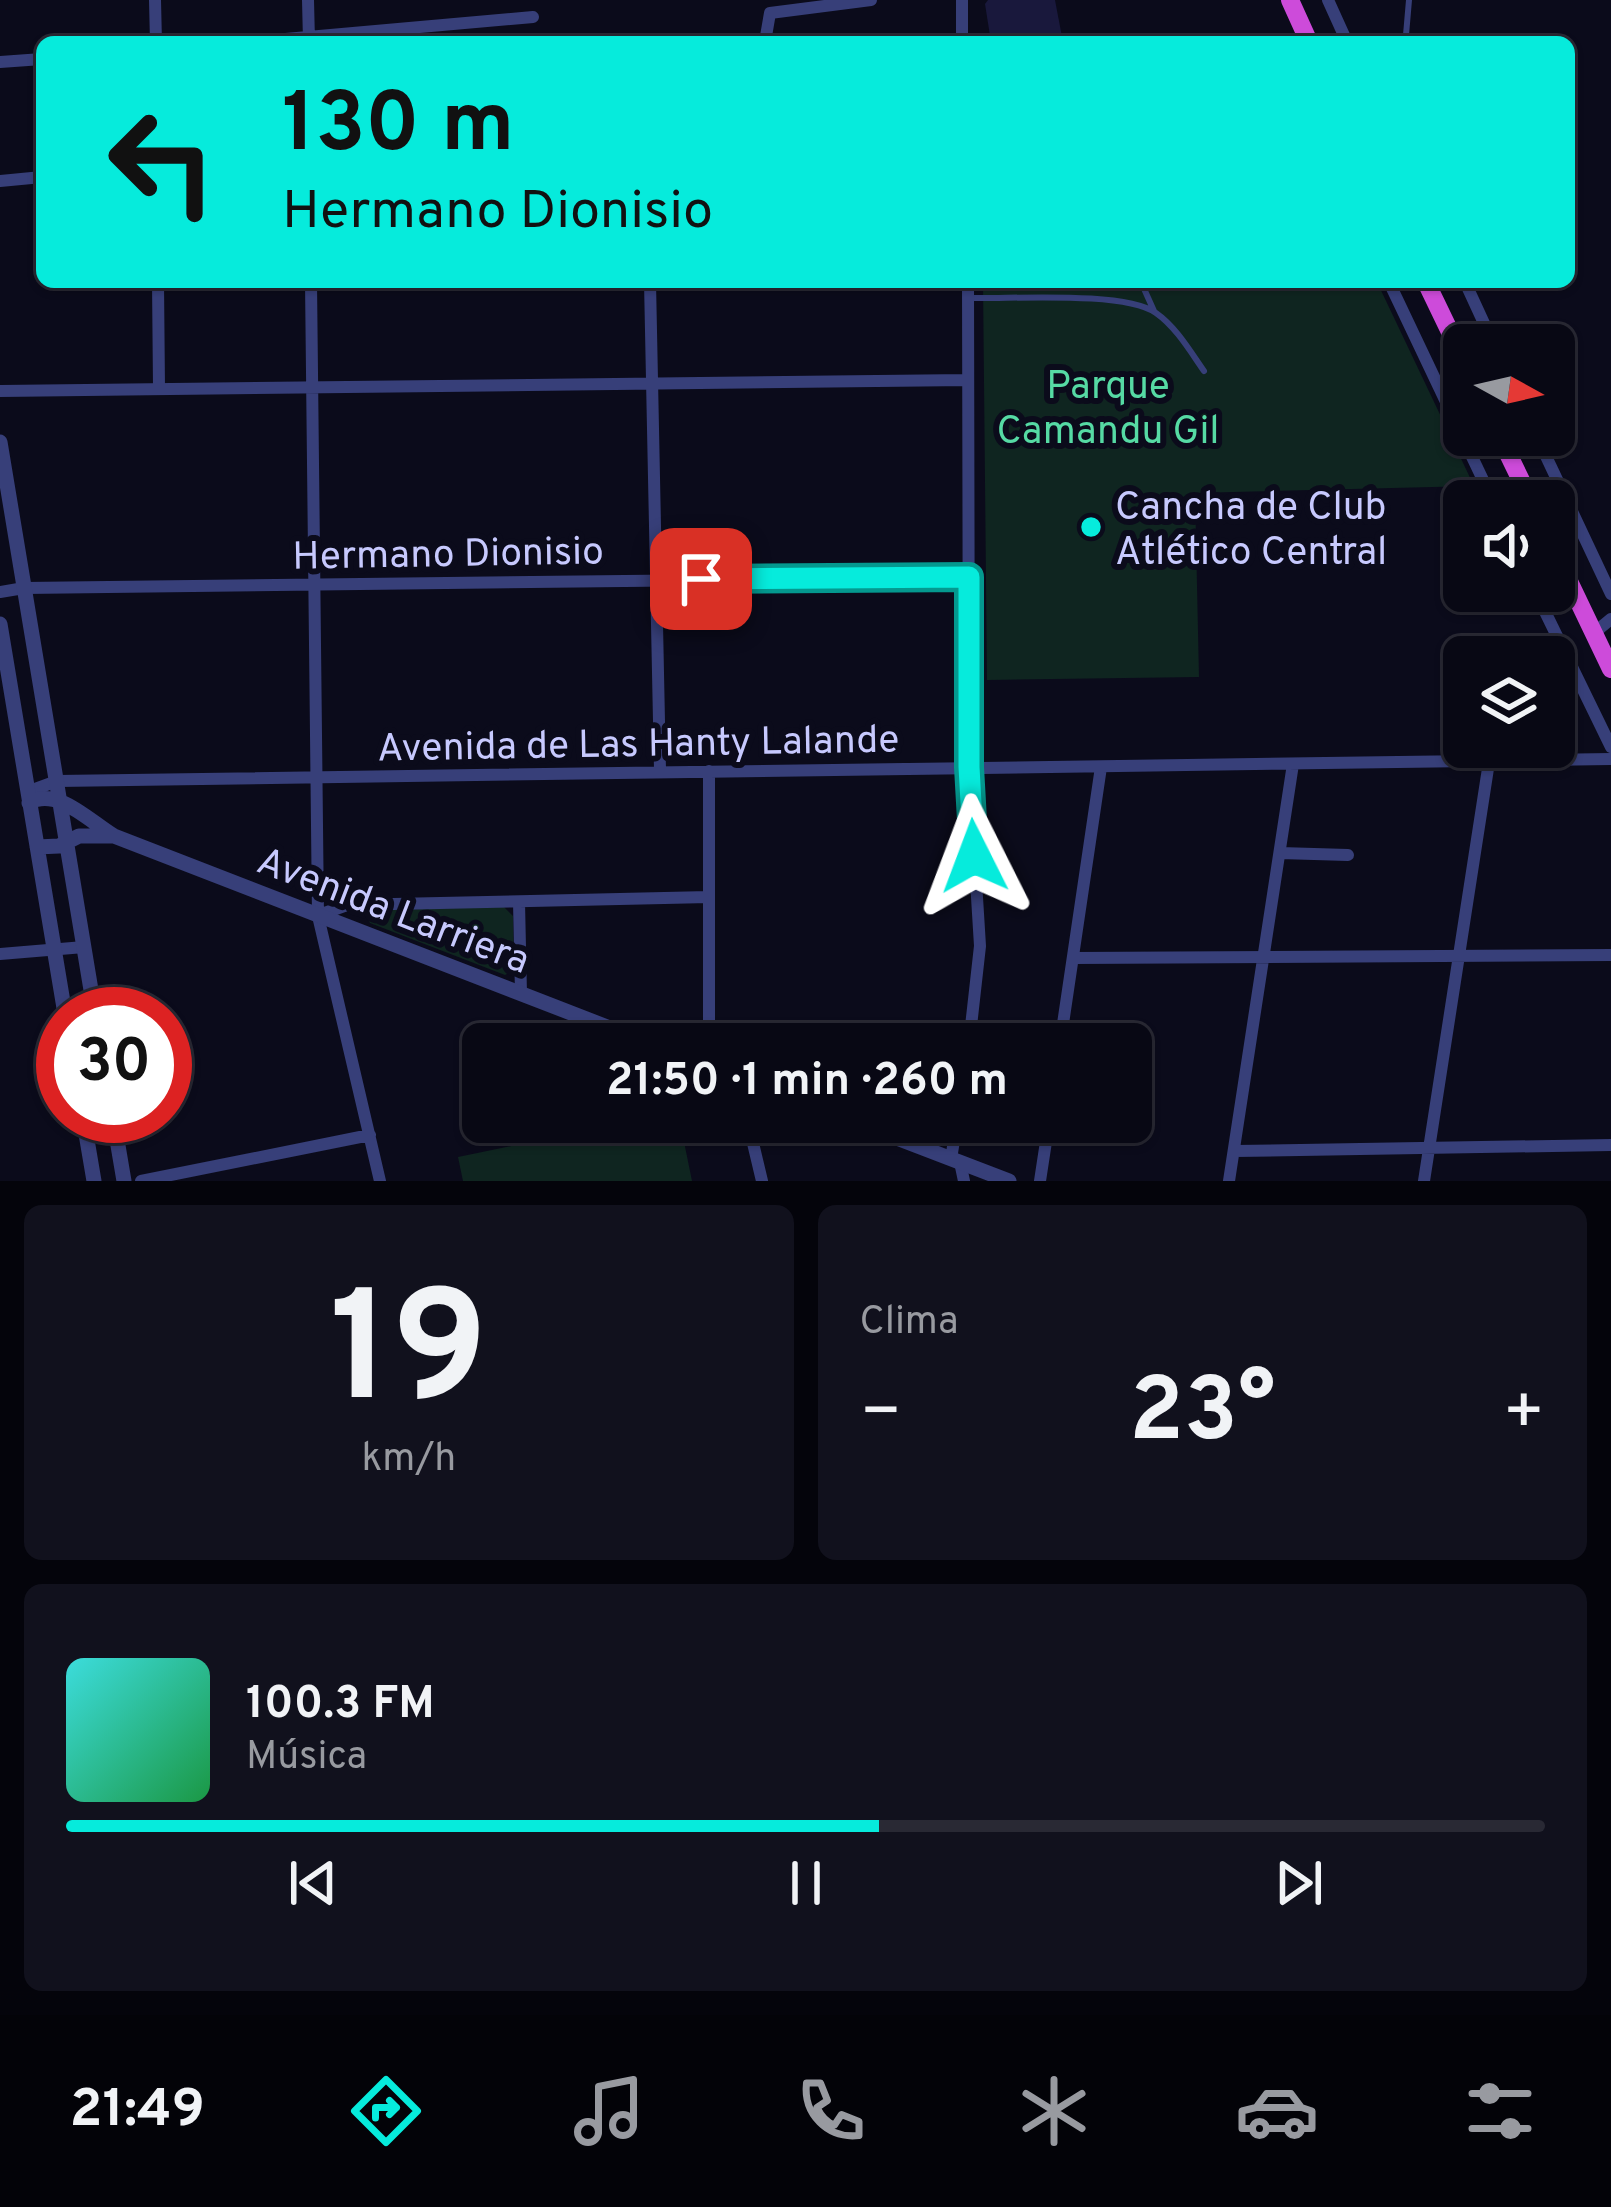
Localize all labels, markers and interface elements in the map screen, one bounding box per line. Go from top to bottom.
text: 130 m [282,75,514,181]
icon: left [84,84,240,240]
text: Hermano Dionisio [282,179,713,248]
north arrow [1443,324,1575,456]
map controls [1443,324,1575,768]
park label: Parque Camandu Gil [996,364,1220,458]
button: sound [1443,480,1575,612]
place label: Cancha de Club Atlético Central [1115,485,1387,579]
marker: Cancha de Club Atlético Central [1078,514,1104,540]
pin [650,528,752,630]
street label: Hermano Dionisio [292,529,604,584]
icon: arrive [668,546,734,612]
button: layers [1443,636,1575,768]
street label: Avenida de Las Hanty Lalande [377,717,900,776]
position arrow [911,793,1037,919]
street label: Avenida Larriera [249,839,536,988]
speed limit sign: 30 [36,987,192,1143]
text: 21:50 · 1 min · 260 m [606,1054,1008,1111]
text: 19 [330,1259,488,1457]
text: Clima [860,1299,959,1348]
text: 23° [1129,1359,1275,1472]
text: − [860,1374,902,1457]
text: + [1502,1374,1545,1457]
text: km/h [361,1436,456,1485]
text: 100.3 FM [246,1677,435,1734]
text: Música [246,1734,367,1783]
icon: previous [280,1850,346,1916]
icon: pause [773,1850,839,1916]
icon: next [1266,1850,1332,1916]
icon: directions [344,2069,428,2153]
icon: music [567,2069,651,2153]
icon: phone [789,2069,873,2153]
icon: climate [1012,2069,1096,2153]
icon: car [1235,2069,1319,2153]
icon: filters [1458,2069,1542,2153]
text: 21:49 [69,2077,205,2146]

